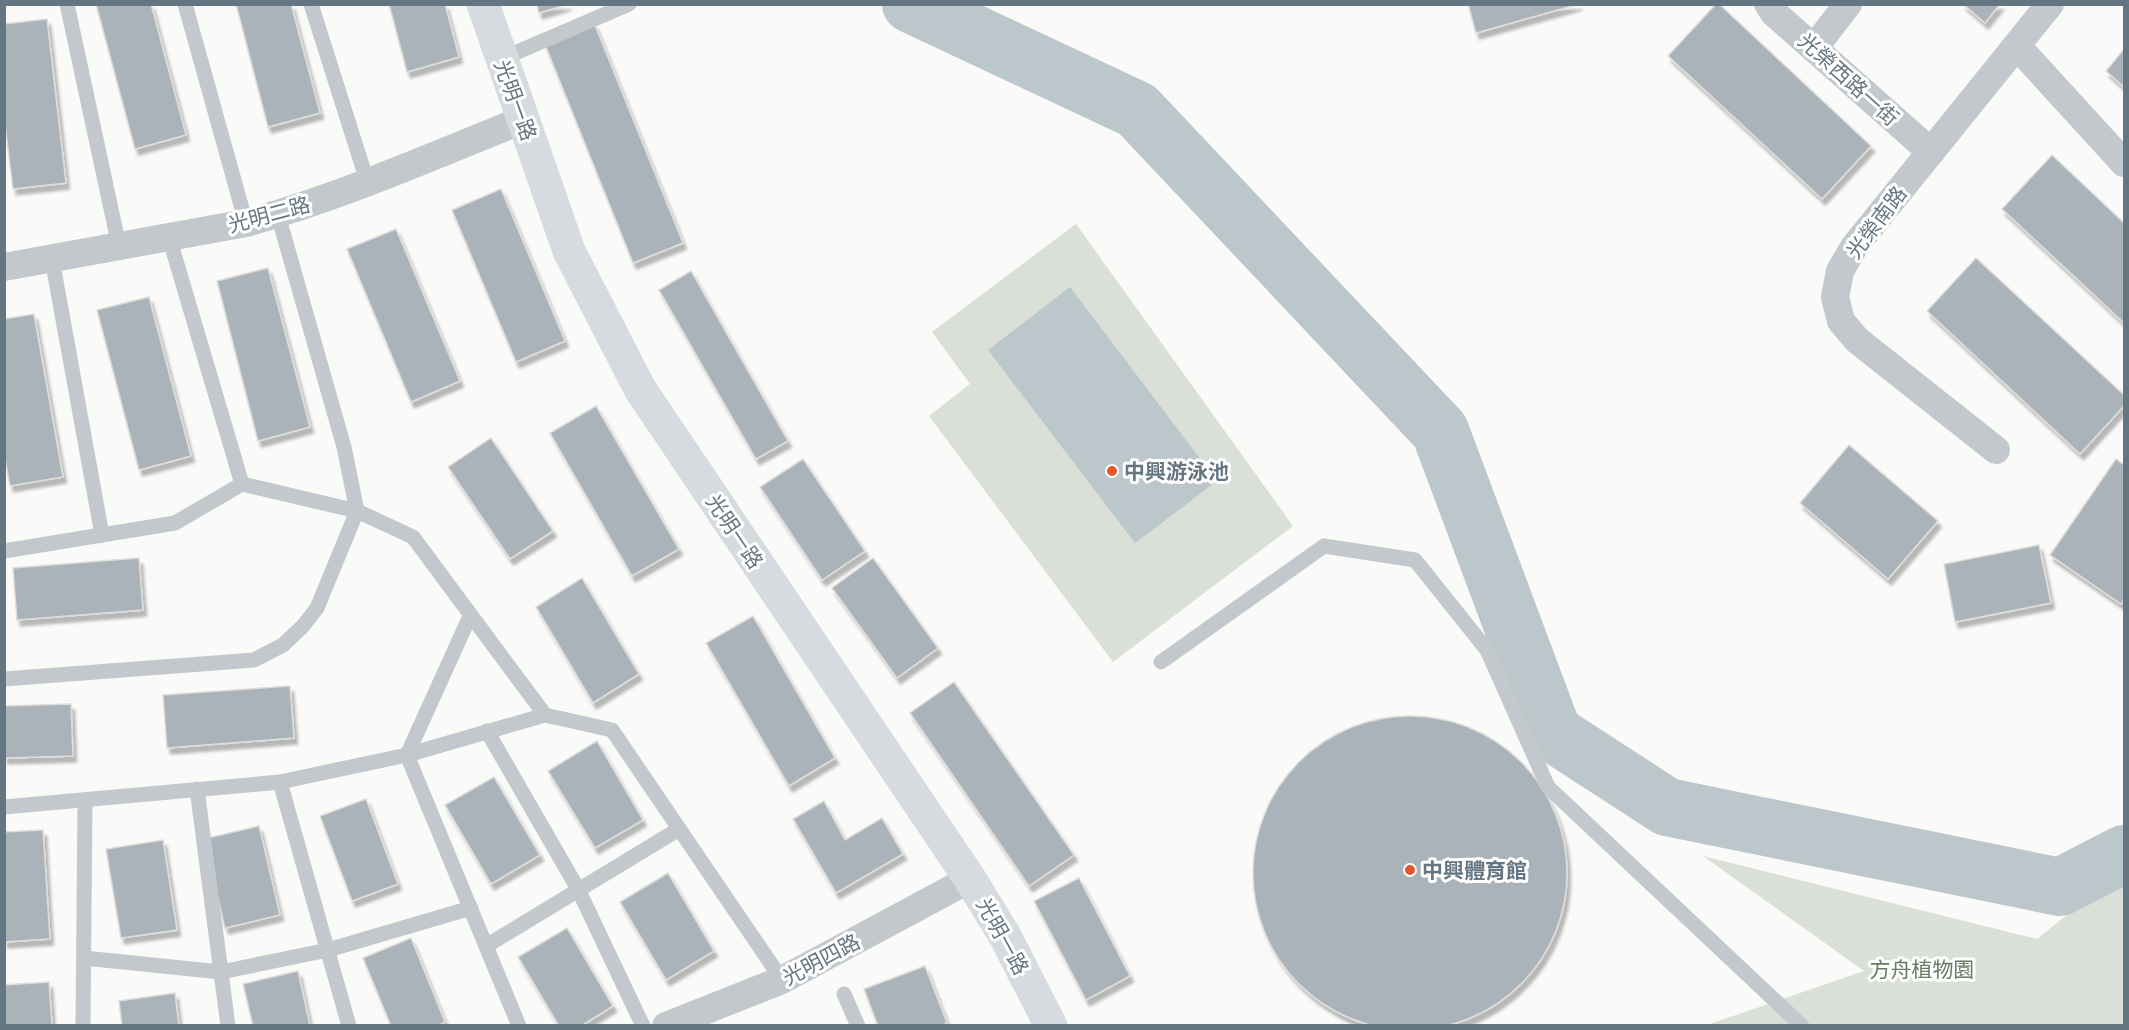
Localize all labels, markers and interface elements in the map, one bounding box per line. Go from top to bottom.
street label: 光榮西路一街 [1793,26,1905,132]
street label: 光明一路 [488,56,544,144]
street label: 光榮南路 [1840,180,1912,264]
street label: 光明二路 [225,190,313,238]
place label: 中興游泳池 [1124,457,1229,485]
marker: 中興游泳池 [1105,464,1119,478]
street label: 光明一路 [700,488,770,574]
place label: 中興體育館 [1422,856,1527,884]
marker: 中興體育館 [1403,863,1417,877]
street label: 光明一路 [970,892,1036,980]
street label: 光明四路 [777,927,865,991]
park label: 方舟植物園 [1870,955,1975,983]

